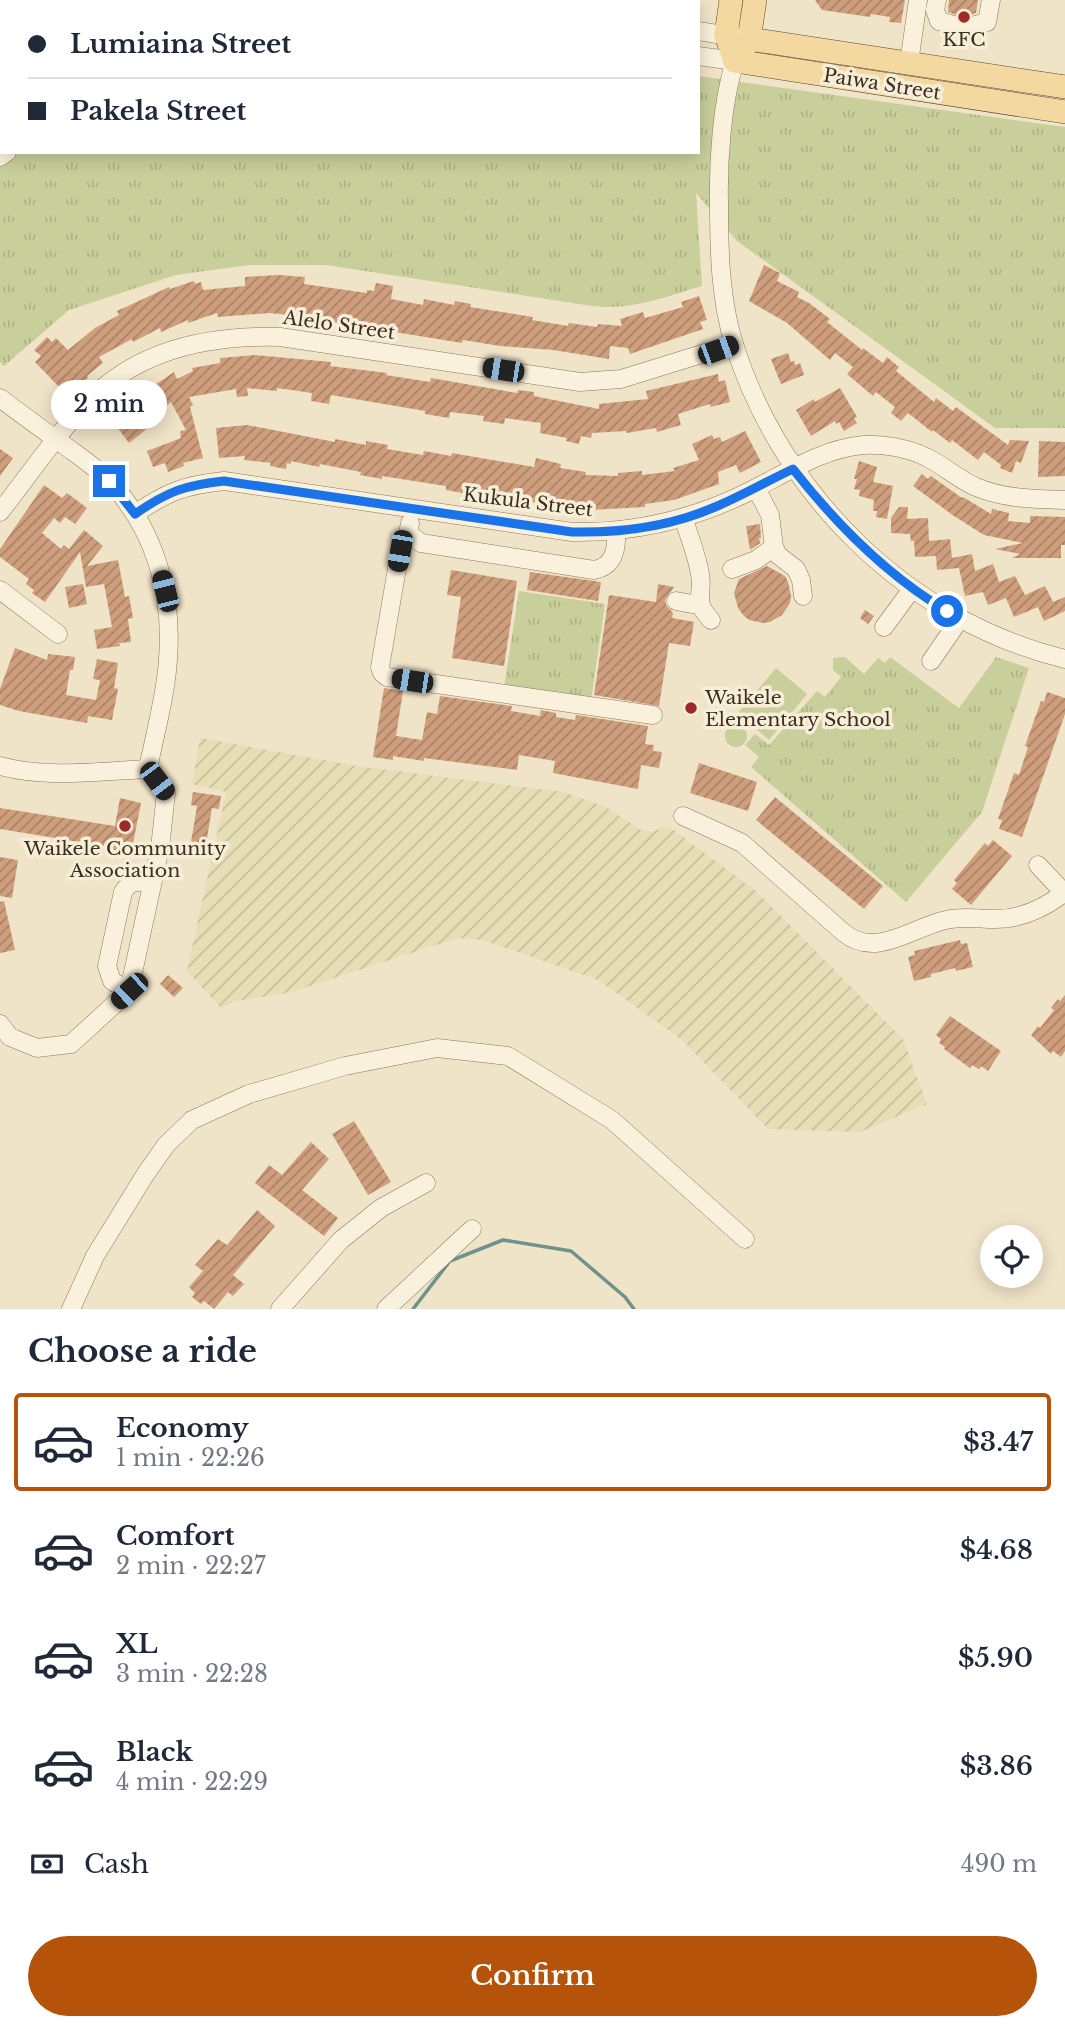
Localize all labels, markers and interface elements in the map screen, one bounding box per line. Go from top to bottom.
marker: KFC [956,9,972,25]
text: Lumiaina Street [70,28,291,60]
place label: KFC [943,28,985,51]
street label: Paiwa Street [822,63,943,105]
text: Pakela Street [70,95,246,127]
street label: Alelo Street [280,306,397,344]
car [695,333,742,367]
car [481,356,526,384]
callout: 2 min [51,379,167,428]
text: 2 min [74,390,144,418]
route end [93,465,125,497]
street label: Kukula Street [462,483,595,521]
car [387,528,414,574]
car [150,568,181,614]
route start [931,595,963,627]
car [390,667,435,695]
place label: Waikele Elementary School [704,686,891,731]
marker: Waikele Elementary School [683,700,699,716]
car [136,758,179,804]
marker: Waikele Community Association [117,818,133,834]
place label: Waikele Community Association [23,837,226,882]
car [107,969,152,1013]
map controls [980,1225,1043,1288]
button: locate [980,1225,1043,1288]
text: Choose a ride [28,1331,257,1371]
icon: car [32,1411,95,1474]
text: Economy [116,1412,249,1444]
text: $3.47 [963,1426,1033,1458]
text: 1 min · 22:26 [116,1444,265,1472]
icon: car [32,1519,95,1582]
text: Comfort [116,1520,234,1552]
text: $4.68 [960,1534,1033,1566]
text: 2 min · 22:27 [116,1552,266,1580]
icon: car [32,1627,95,1690]
text: XL [116,1628,158,1660]
text: $5.90 [958,1642,1033,1674]
text: 3 min · 22:28 [116,1660,268,1688]
icon: car [32,1735,95,1798]
text: Black [116,1736,193,1768]
text: $3.86 [960,1750,1033,1782]
text: 4 min · 22:29 [116,1768,268,1796]
icon: cash [28,1845,66,1883]
text: Cash [84,1848,149,1880]
text: 490 m [961,1850,1037,1878]
button: Confirm [28,1936,1037,2016]

